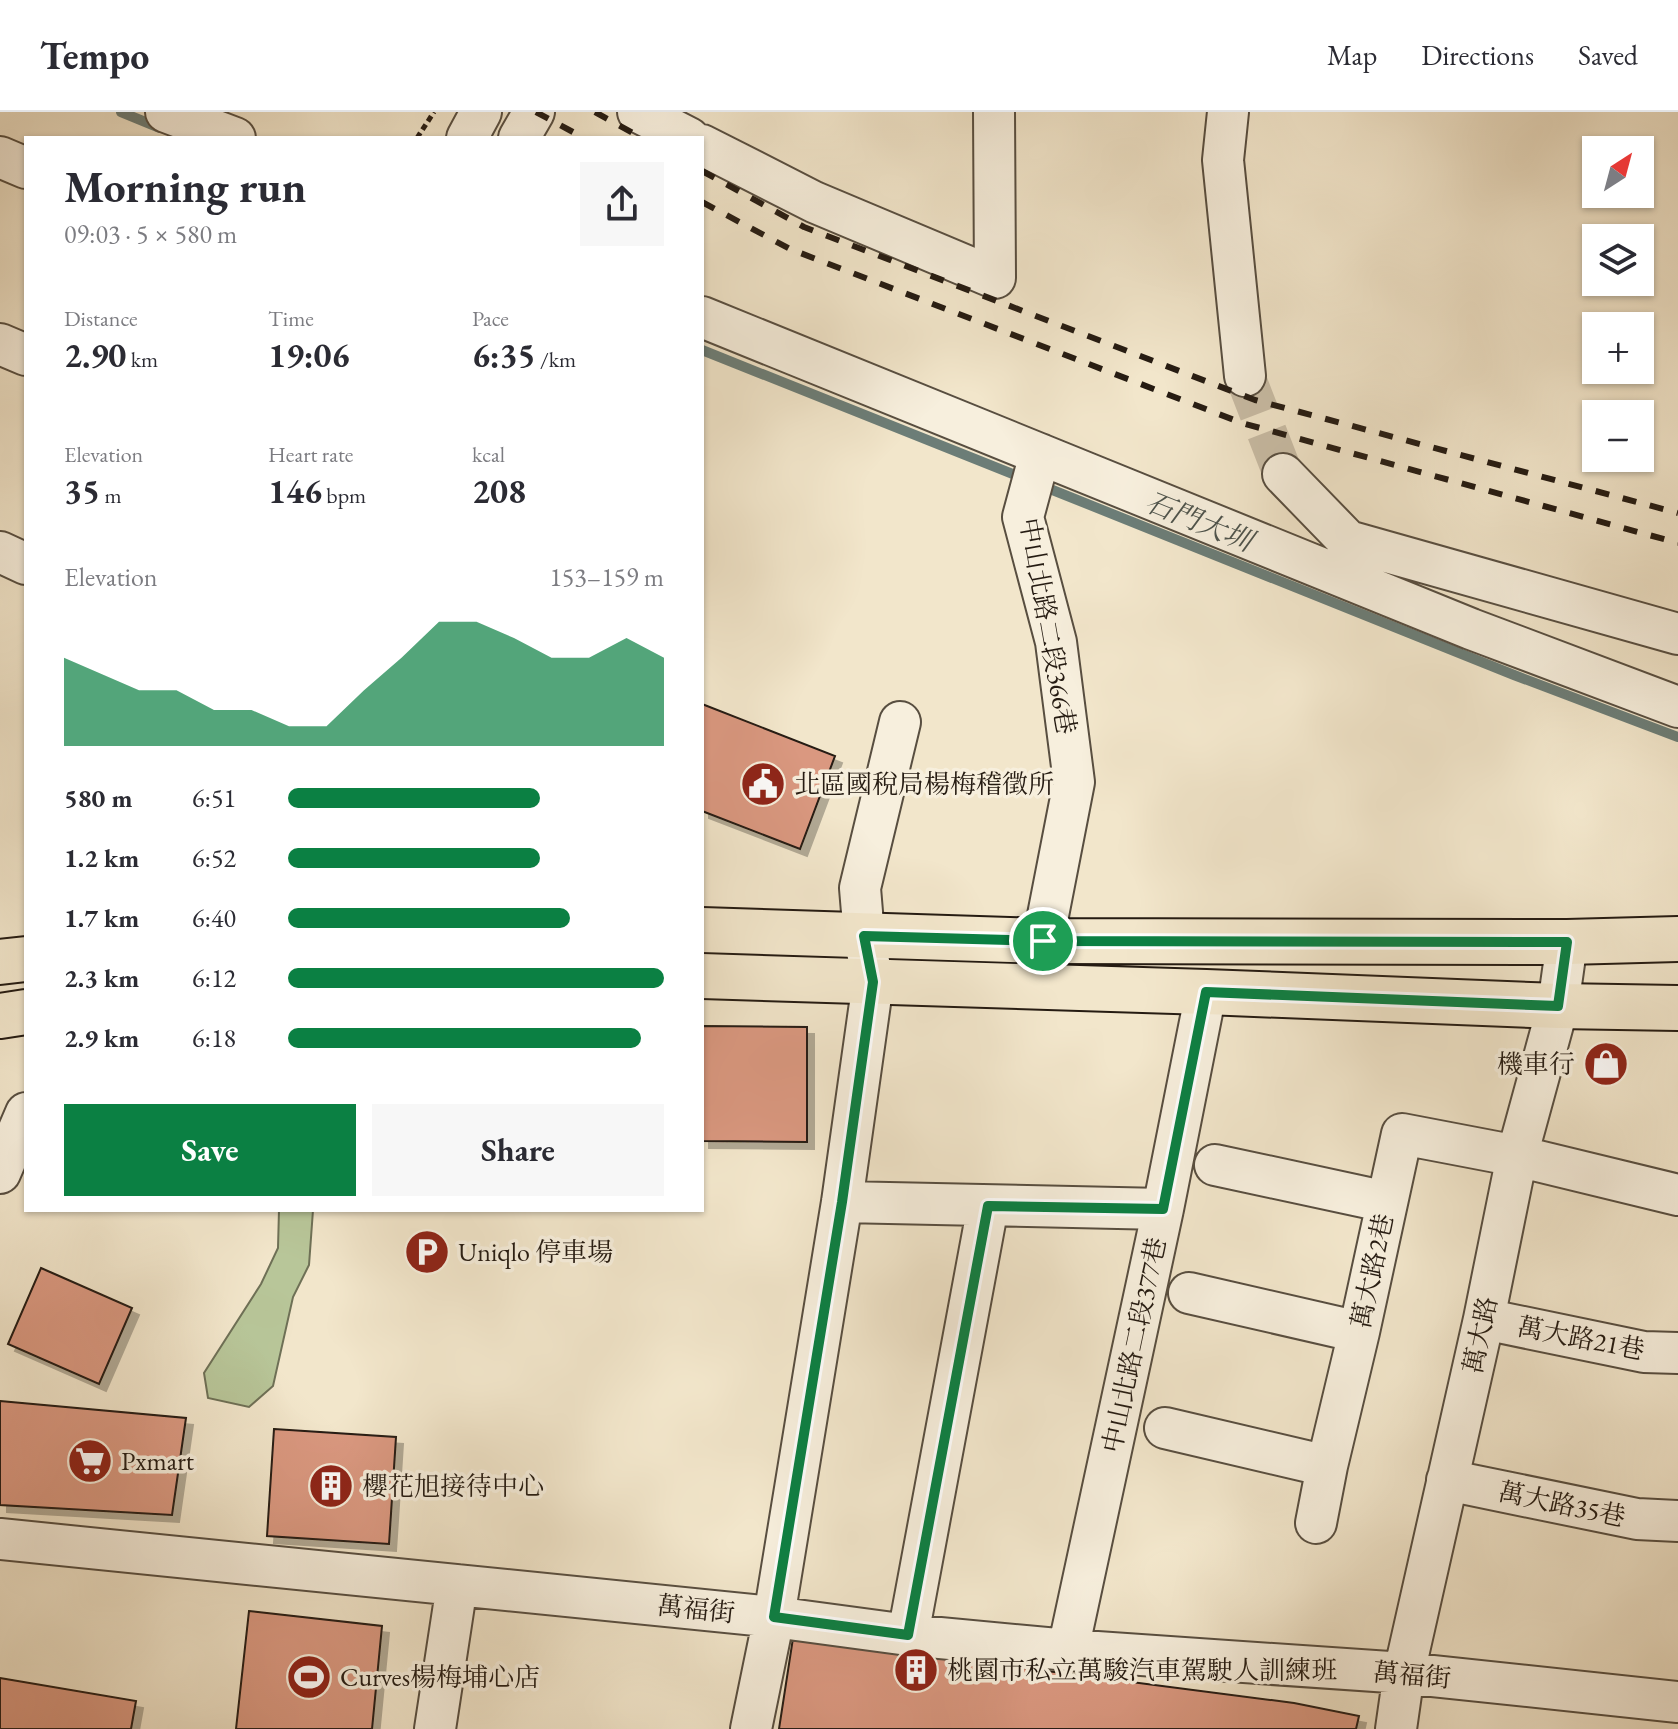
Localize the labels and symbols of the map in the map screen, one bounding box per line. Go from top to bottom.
north arrow [1582,136,1654,208]
water label: 石門大圳 [1140,483,1261,560]
street label: 中山北路二段366巷 [1012,515,1084,737]
public building icon: 北區國稅局楊梅稽徵所 [739,760,787,808]
place label: 北區國稅局楊梅稽徵所 [794,767,1054,801]
pin [1009,907,1077,975]
shop icon: 機車行 [1582,1040,1630,1088]
place label: 機車行 [1497,1047,1575,1081]
street label: 萬大路2巷 [1343,1210,1401,1332]
parking icon: Uniqlo 停車場 [403,1228,451,1276]
street label: 中山北路二段377巷 [1095,1234,1173,1456]
place label: Uniqlo 停車場 [458,1235,613,1269]
street label: 萬大路 [1455,1293,1505,1377]
street label: 萬大路21巷 [1514,1309,1648,1367]
supermarket icon: Pxmart [66,1437,114,1485]
place label: Pxmart [121,1444,194,1478]
building icon: 櫻花旭接待中心 [307,1462,355,1510]
place label: 櫻花旭接待中心 [362,1469,544,1503]
street label: 萬大路35巷 [1495,1474,1629,1534]
street label: 萬福街 [655,1588,737,1630]
building icon: 桃園市私立萬駿汽車駕駛人訓練班 [892,1646,940,1694]
sports icon: Curves楊梅埔心店 [285,1653,333,1701]
place label: 桃園市私立萬駿汽車駕駛人訓練班 [947,1653,1337,1687]
street label: 萬福街 [1372,1655,1452,1695]
place label: Curves楊梅埔心店 [340,1660,540,1694]

